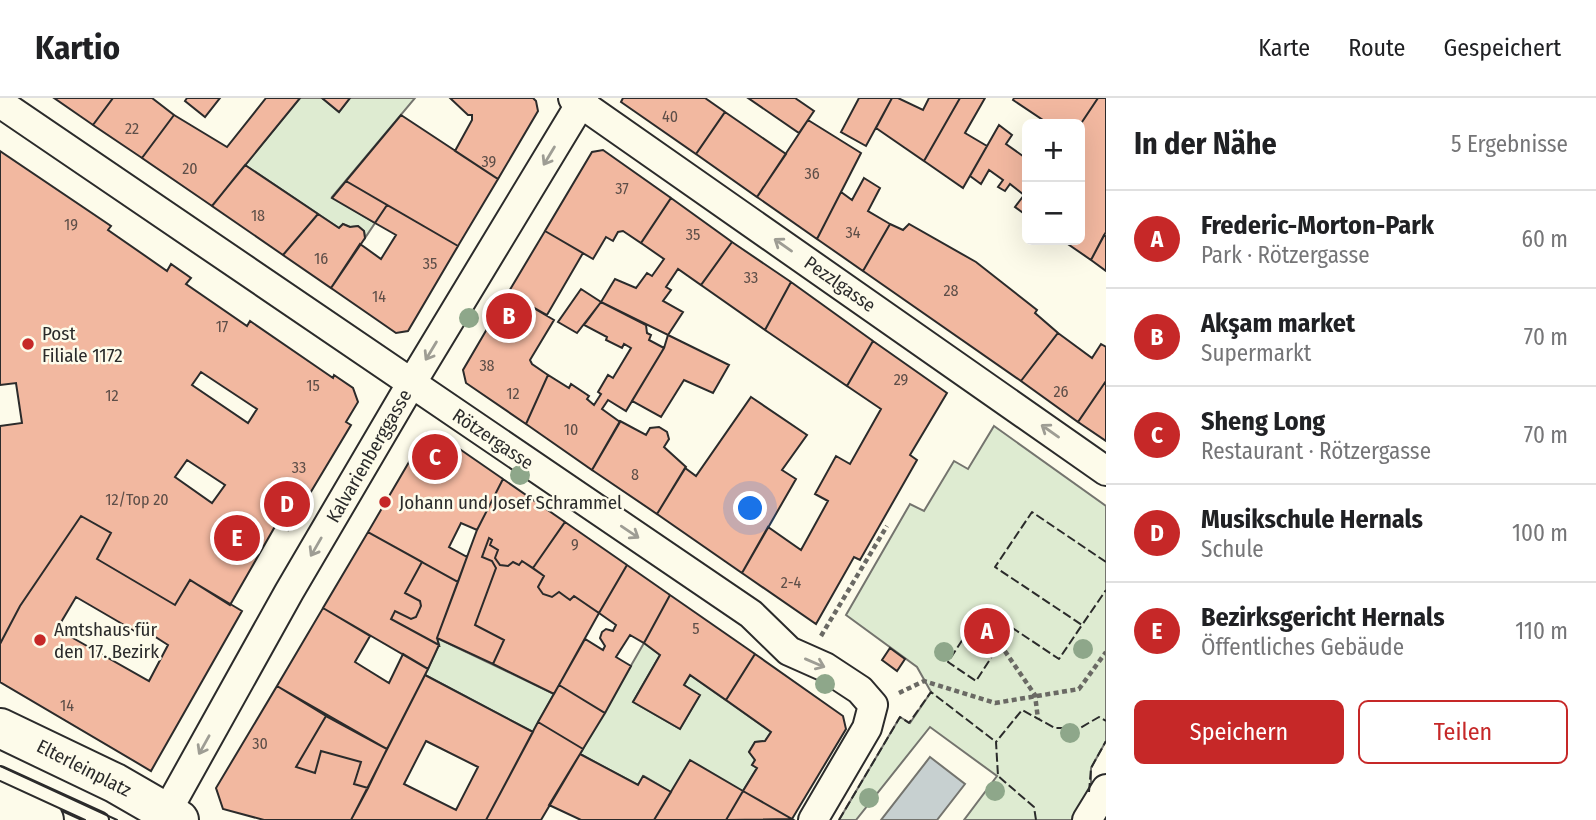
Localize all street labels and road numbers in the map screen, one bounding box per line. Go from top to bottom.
street label: Pezzlgasse [800,251,880,317]
street label: Kalvarienberggasse [322,385,416,527]
street label: Rötzergasse [448,404,538,474]
street label: Elterleinplatz [33,734,136,802]

